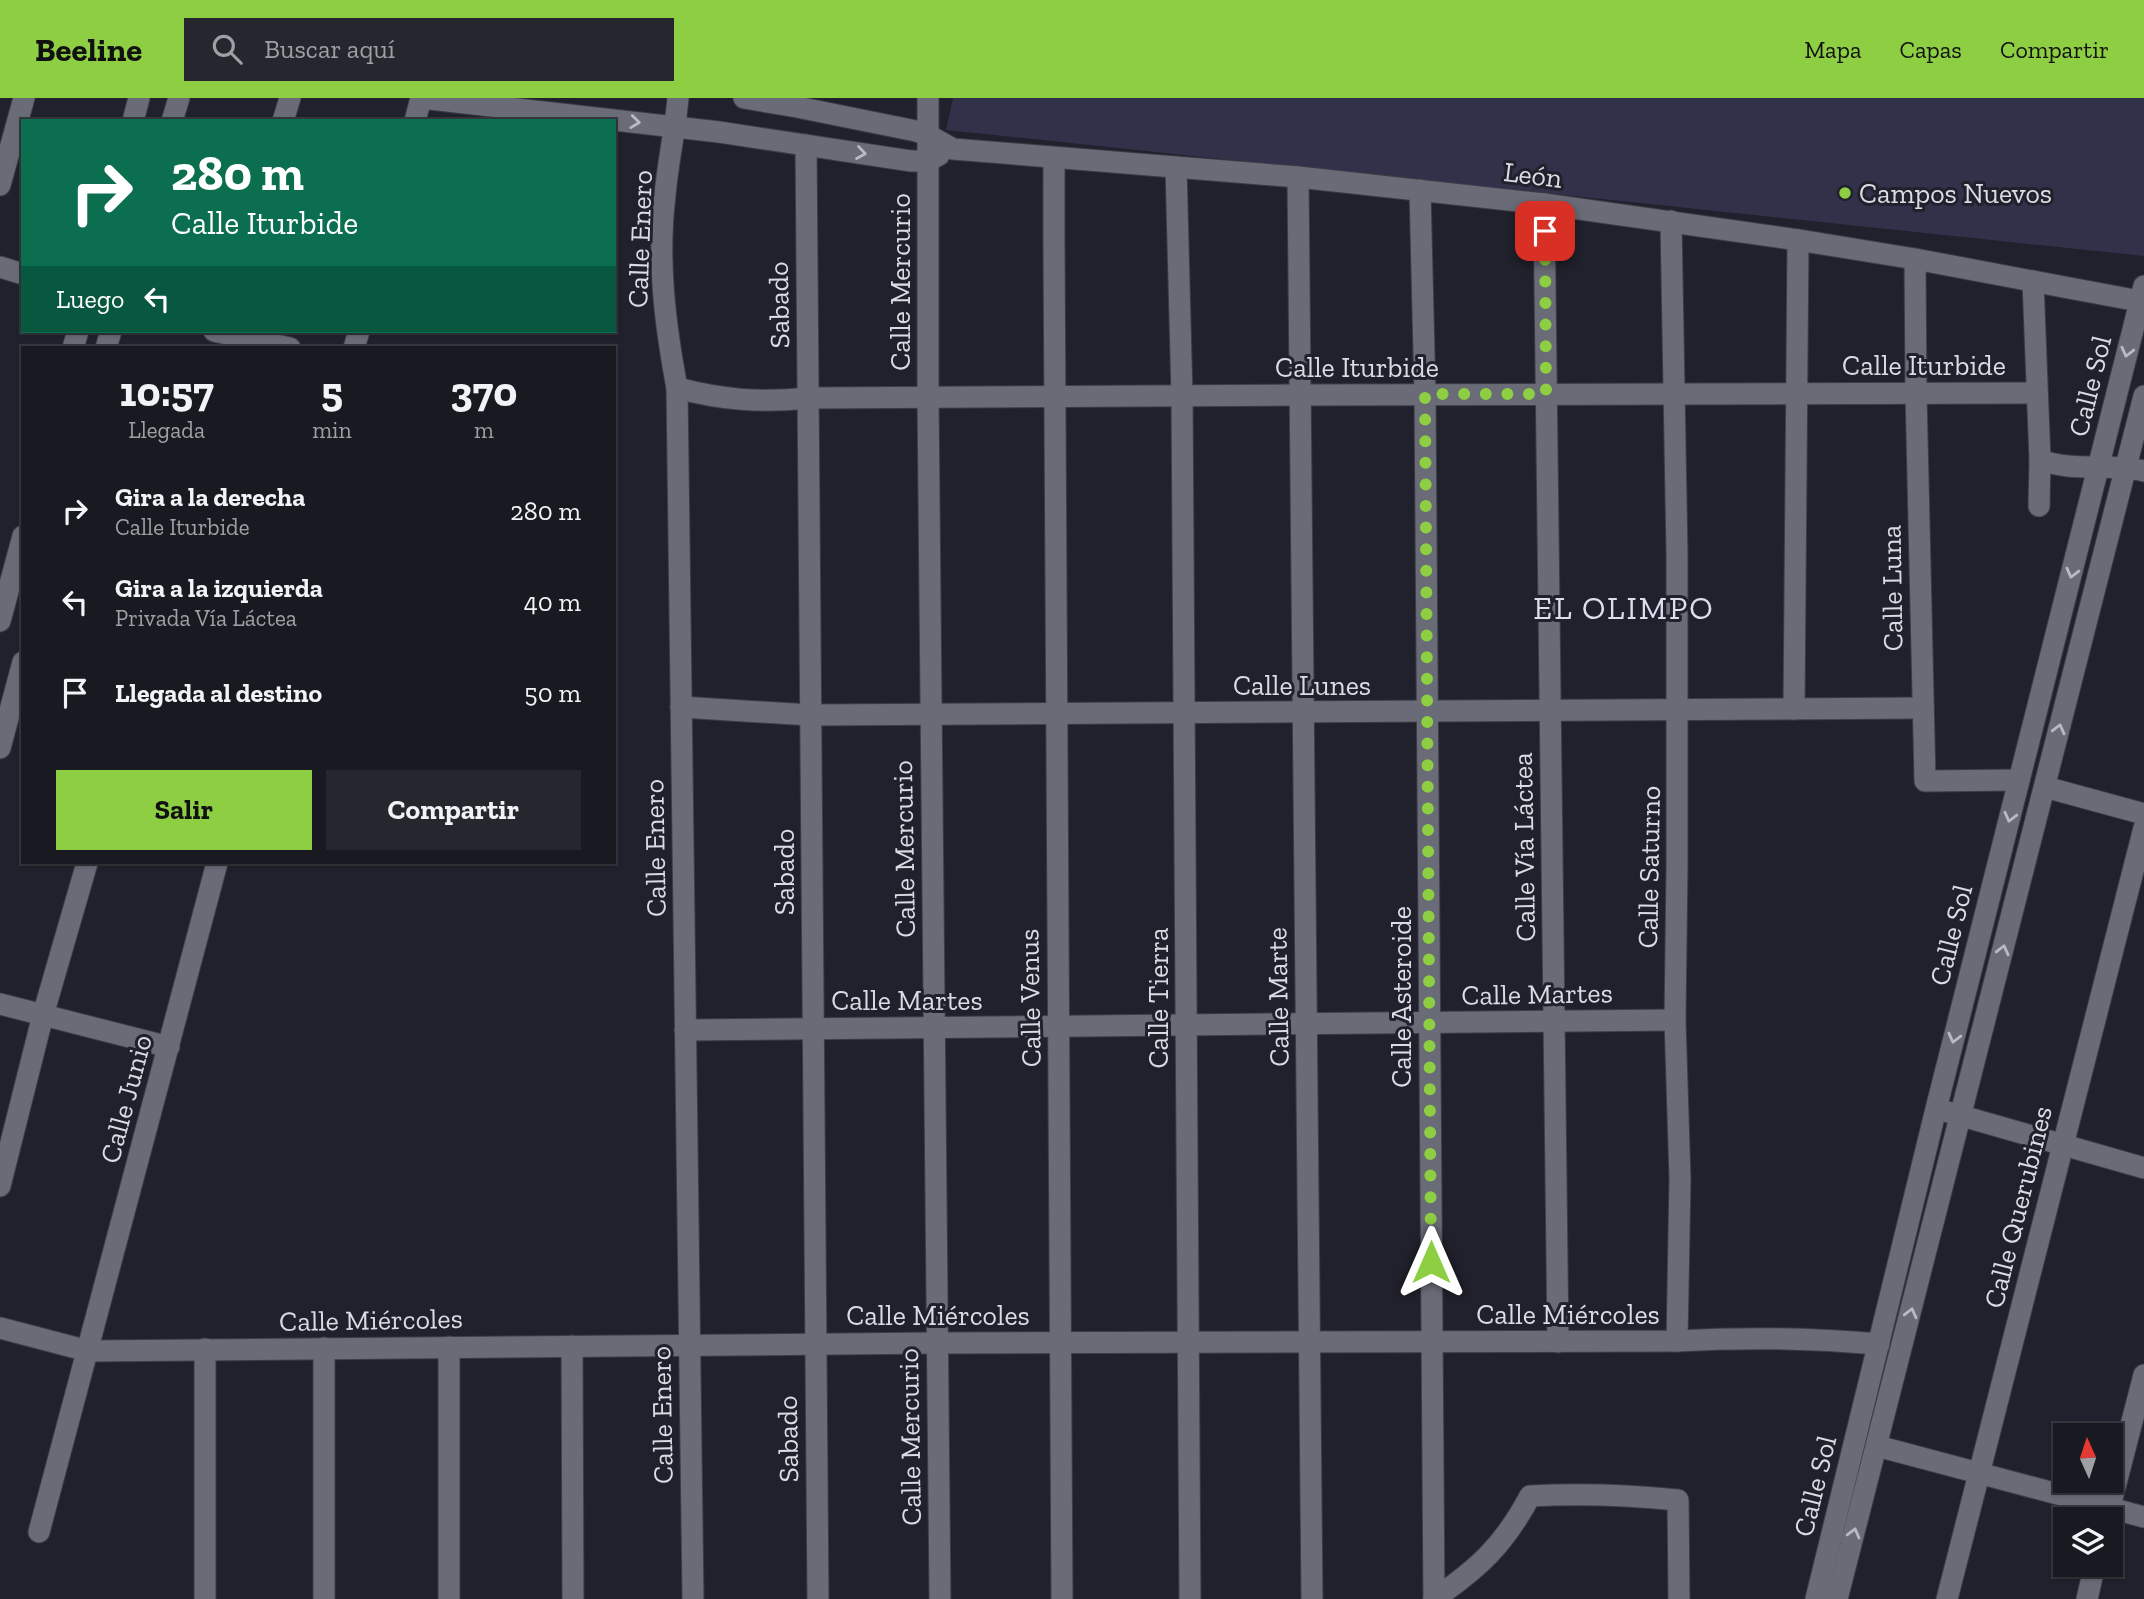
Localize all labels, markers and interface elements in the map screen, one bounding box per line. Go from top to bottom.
search box [184,18,674,81]
text: Beeline [35,30,142,69]
icon: search [208,30,246,68]
text: Buscar aquí [264,33,395,65]
text: Mapa [1804,35,1861,64]
text: Capas [1899,35,1962,64]
text: Compartir [2000,35,2109,64]
one-way arrow [630,114,641,129]
text: 280 m [171,144,304,203]
one-way arrow [855,146,867,161]
icon: right [56,147,147,238]
street label: León [1502,155,1564,195]
street label: Calle Enero [621,170,659,308]
place label: Campos Nuevos [1859,177,2052,210]
marker: Campos Nuevos [1837,185,1853,201]
street label: Calle Mercurio [884,193,917,371]
pin [1515,201,1575,261]
text: Calle Iturbide [171,204,358,242]
icon: arrive [1526,212,1564,250]
street label: Sabado [762,261,796,349]
icon: left [138,280,176,318]
text: Luego [56,283,124,315]
street label: Calle Sol [2062,332,2118,440]
one-way arrow [2121,346,2135,358]
street label: Calle Iturbide [1842,349,2006,382]
street label: Calle Iturbide [1275,351,1439,384]
text: 10:57 [119,366,214,417]
text: 5 [321,366,343,417]
text: 370 [450,366,518,417]
text: Llegada [128,416,205,444]
text: min [312,416,352,444]
text: m [474,416,494,444]
text: Gira a la derecha [115,481,305,513]
icon: right [56,492,94,530]
text: 280 m [510,495,581,527]
text: Calle Iturbide [115,513,250,541]
street label: Calle Luna [1874,524,1910,651]
one-way arrow [2065,567,2080,579]
text: Gira a la izquierda [115,572,323,604]
icon: left [56,583,94,621]
text: 40 m [524,586,581,618]
district label: EL OLIMPO [1533,589,1715,627]
text: Privada Vía Láctea [115,604,297,632]
street label: Calle Lunes [1233,669,1371,702]
icon: arrive [56,674,94,712]
text: Llegada al destino [115,677,322,709]
text: 50 m [524,677,581,709]
one-way arrow [2051,723,2065,735]
street label: Calle Vía Láctea [1506,752,1542,942]
street label: Calle Mercurio [886,760,922,938]
button: Salir [56,770,312,850]
button: Compartir [326,770,581,850]
street label: Calle Enero [637,779,673,917]
street label: Calle Saturno [1631,785,1667,949]
one-way arrow [2004,811,2018,823]
street label: Sabado [768,829,801,915]
street label: Calle Sol [1923,881,1979,989]
street label: Calle Asteroide [1385,906,1418,1088]
street label: Calle Tierra [1142,927,1175,1068]
street label: Calle Marte [1260,927,1296,1067]
street label: Calle Venus [1012,928,1048,1068]
one-way arrow [1995,944,2009,956]
street label: Calle Martes [1461,976,1613,1012]
street label: Calle Martes [831,984,983,1017]
street label: Calle Junio [93,1031,159,1167]
one-way arrow [1948,1032,1962,1044]
street label: Calle Querubines [1977,1102,2059,1312]
position arrow [1394,1225,1468,1299]
street label: Calle Miércoles [1476,1298,1660,1331]
street label: Calle Miércoles [846,1299,1030,1332]
street label: Calle Miércoles [279,1302,463,1338]
one-way arrow [1903,1307,1917,1319]
street label: Calle Enero [644,1346,680,1484]
street label: Calle Mercurio [892,1348,928,1526]
street label: Sabado [771,1395,805,1483]
north arrow [2053,1423,2123,1493]
map controls [2053,1423,2123,1577]
street label: Calle Sol [1787,1432,1843,1540]
button: layers [2053,1507,2123,1577]
one-way arrow [1846,1527,1860,1539]

